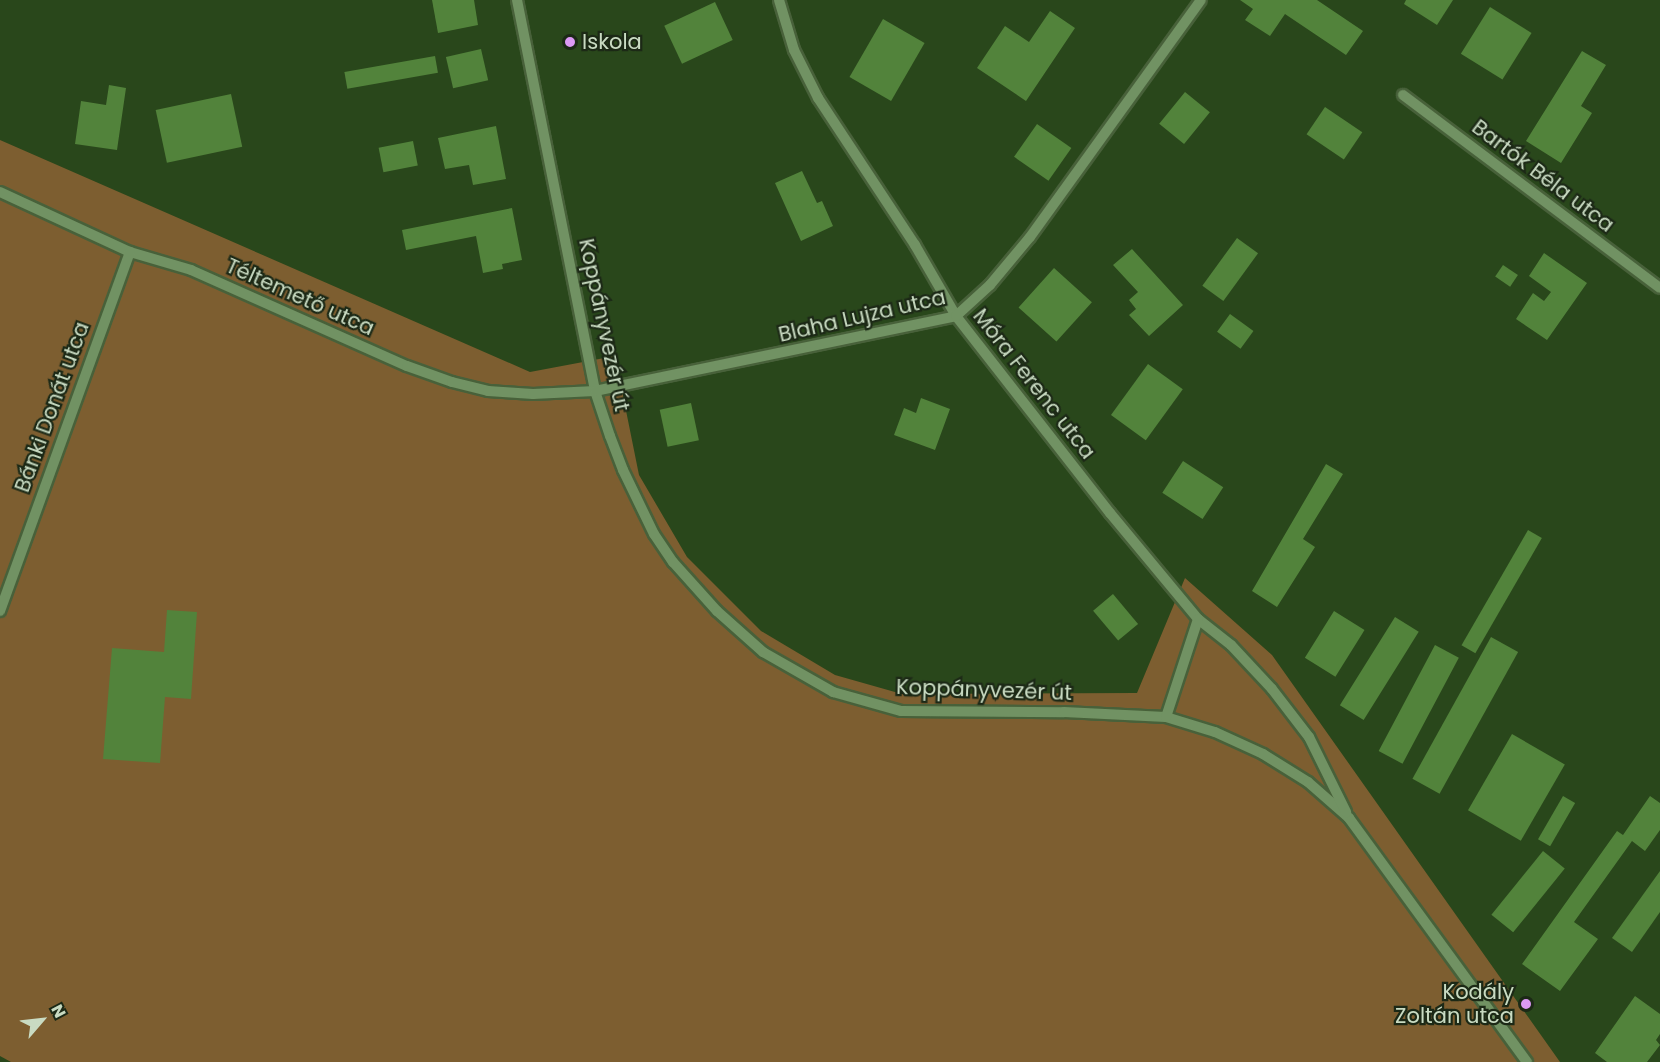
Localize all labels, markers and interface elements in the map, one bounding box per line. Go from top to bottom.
place label: Iskola [582,29,642,55]
marker: Iskola [563,35,577,49]
street label: Bartók Béla utca [1467,114,1619,238]
street label: Koppányvezér út [573,236,635,414]
street label: Téltemető utca [222,253,378,341]
street label: Blaha Lujza utca [776,285,948,347]
street label: Móra Ferenc utca [968,304,1100,464]
street label: Bánki Donát utca [9,318,95,496]
street label: Koppányvezér út [896,674,1072,706]
place label: Kodály Zoltán utca [1395,979,1514,1029]
north arrow [12,990,72,1050]
marker: Kodály Zoltán utca [1519,997,1533,1011]
text: N [45,1001,71,1022]

